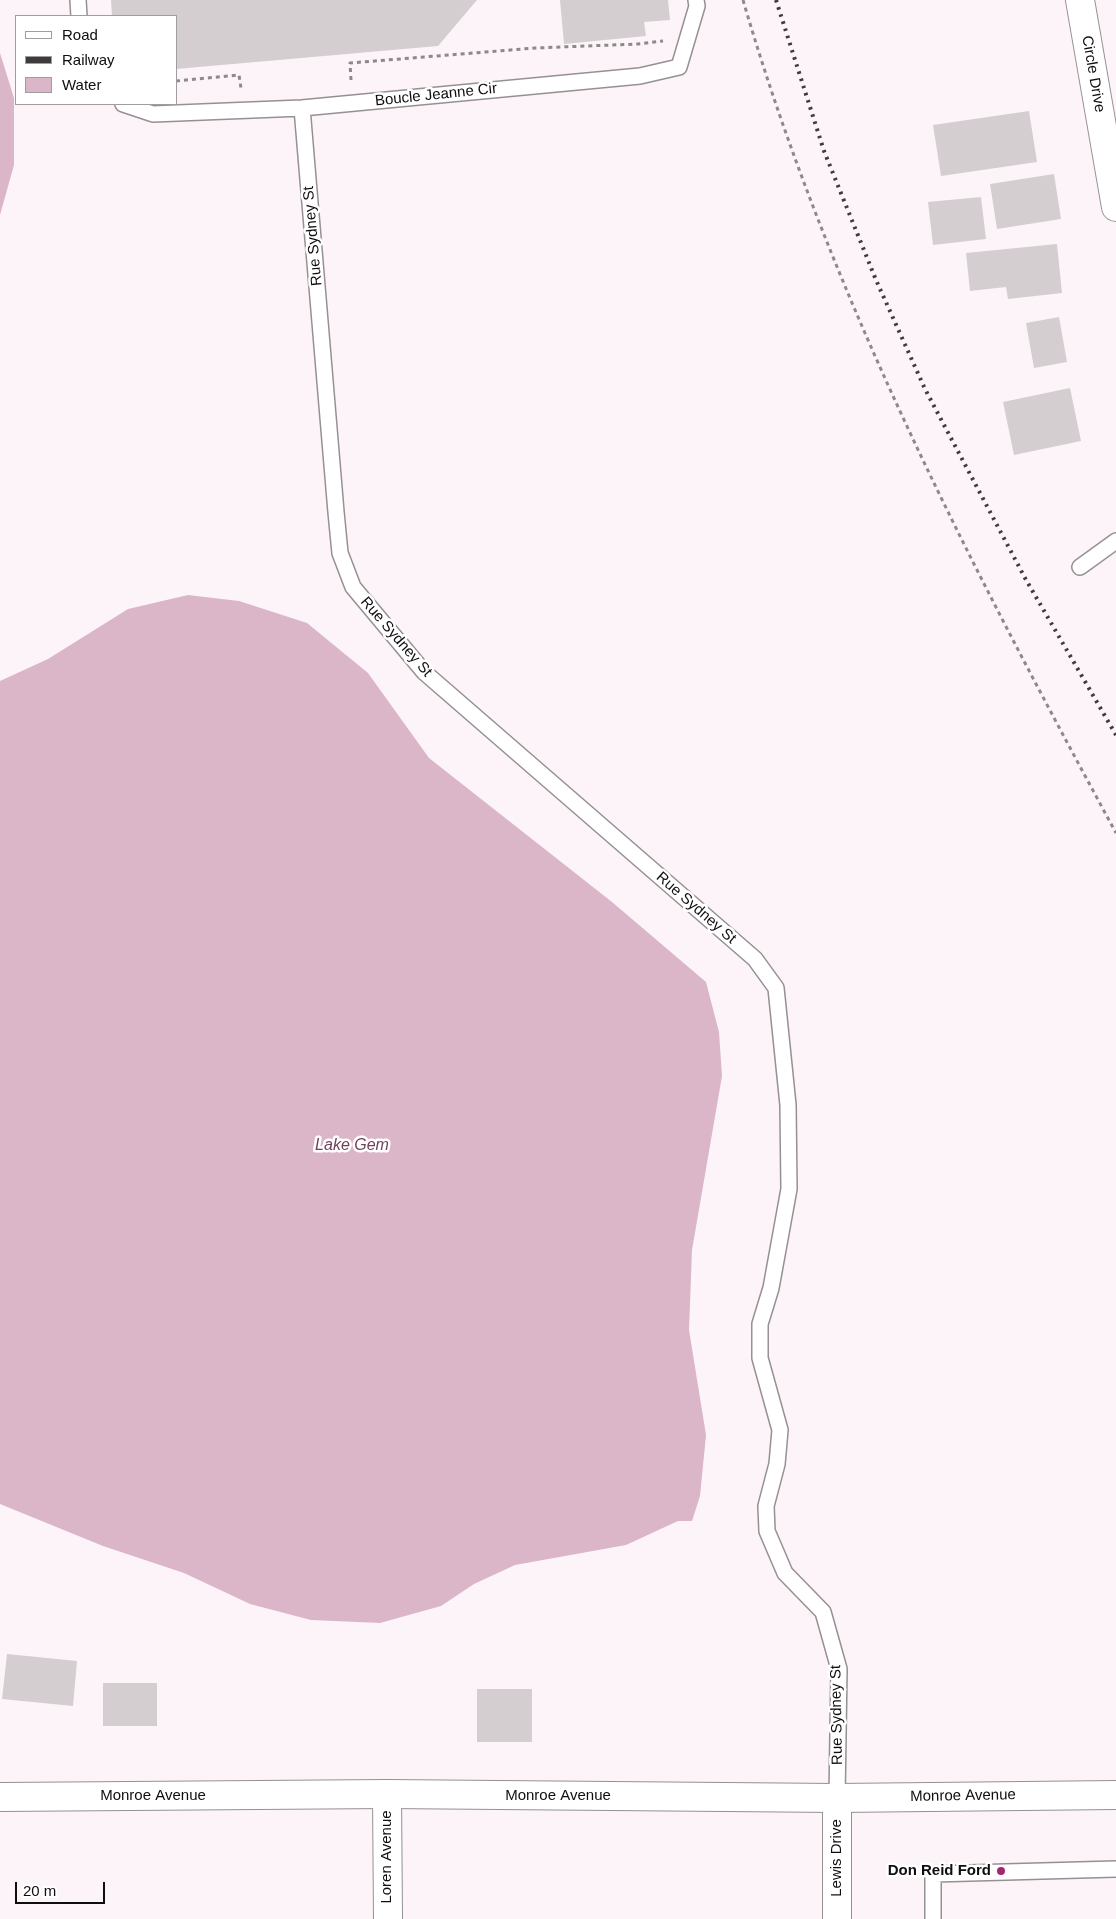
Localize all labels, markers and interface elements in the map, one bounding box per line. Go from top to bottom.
legend [15,15,178,105]
text: Road [62,26,98,43]
street label: Circle Drive [1077,34,1109,114]
text: Railway [62,51,115,68]
text: Water [62,76,101,93]
street label: Boucle Jeanne Cir [374,80,498,110]
street label: Rue Sydney St [300,185,326,287]
street label: Rue Sydney St [356,593,436,681]
street label: Rue Sydney St [652,868,740,948]
water label: Lake Gem [315,1136,389,1156]
street label: Rue Sydney St [827,1665,847,1765]
street label: Monroe Avenue [910,1786,1016,1806]
street label: Monroe Avenue [100,1787,206,1805]
street label: Monroe Avenue [505,1787,611,1805]
street label: Loren Avenue [378,1810,396,1904]
street label: Lewis Drive [828,1819,846,1897]
place label: Don Reid Ford [888,1862,991,1880]
marker: Don Reid Ford [995,1865,1007,1877]
scale bar [18,1872,108,1904]
text: 20 m [23,1882,56,1899]

